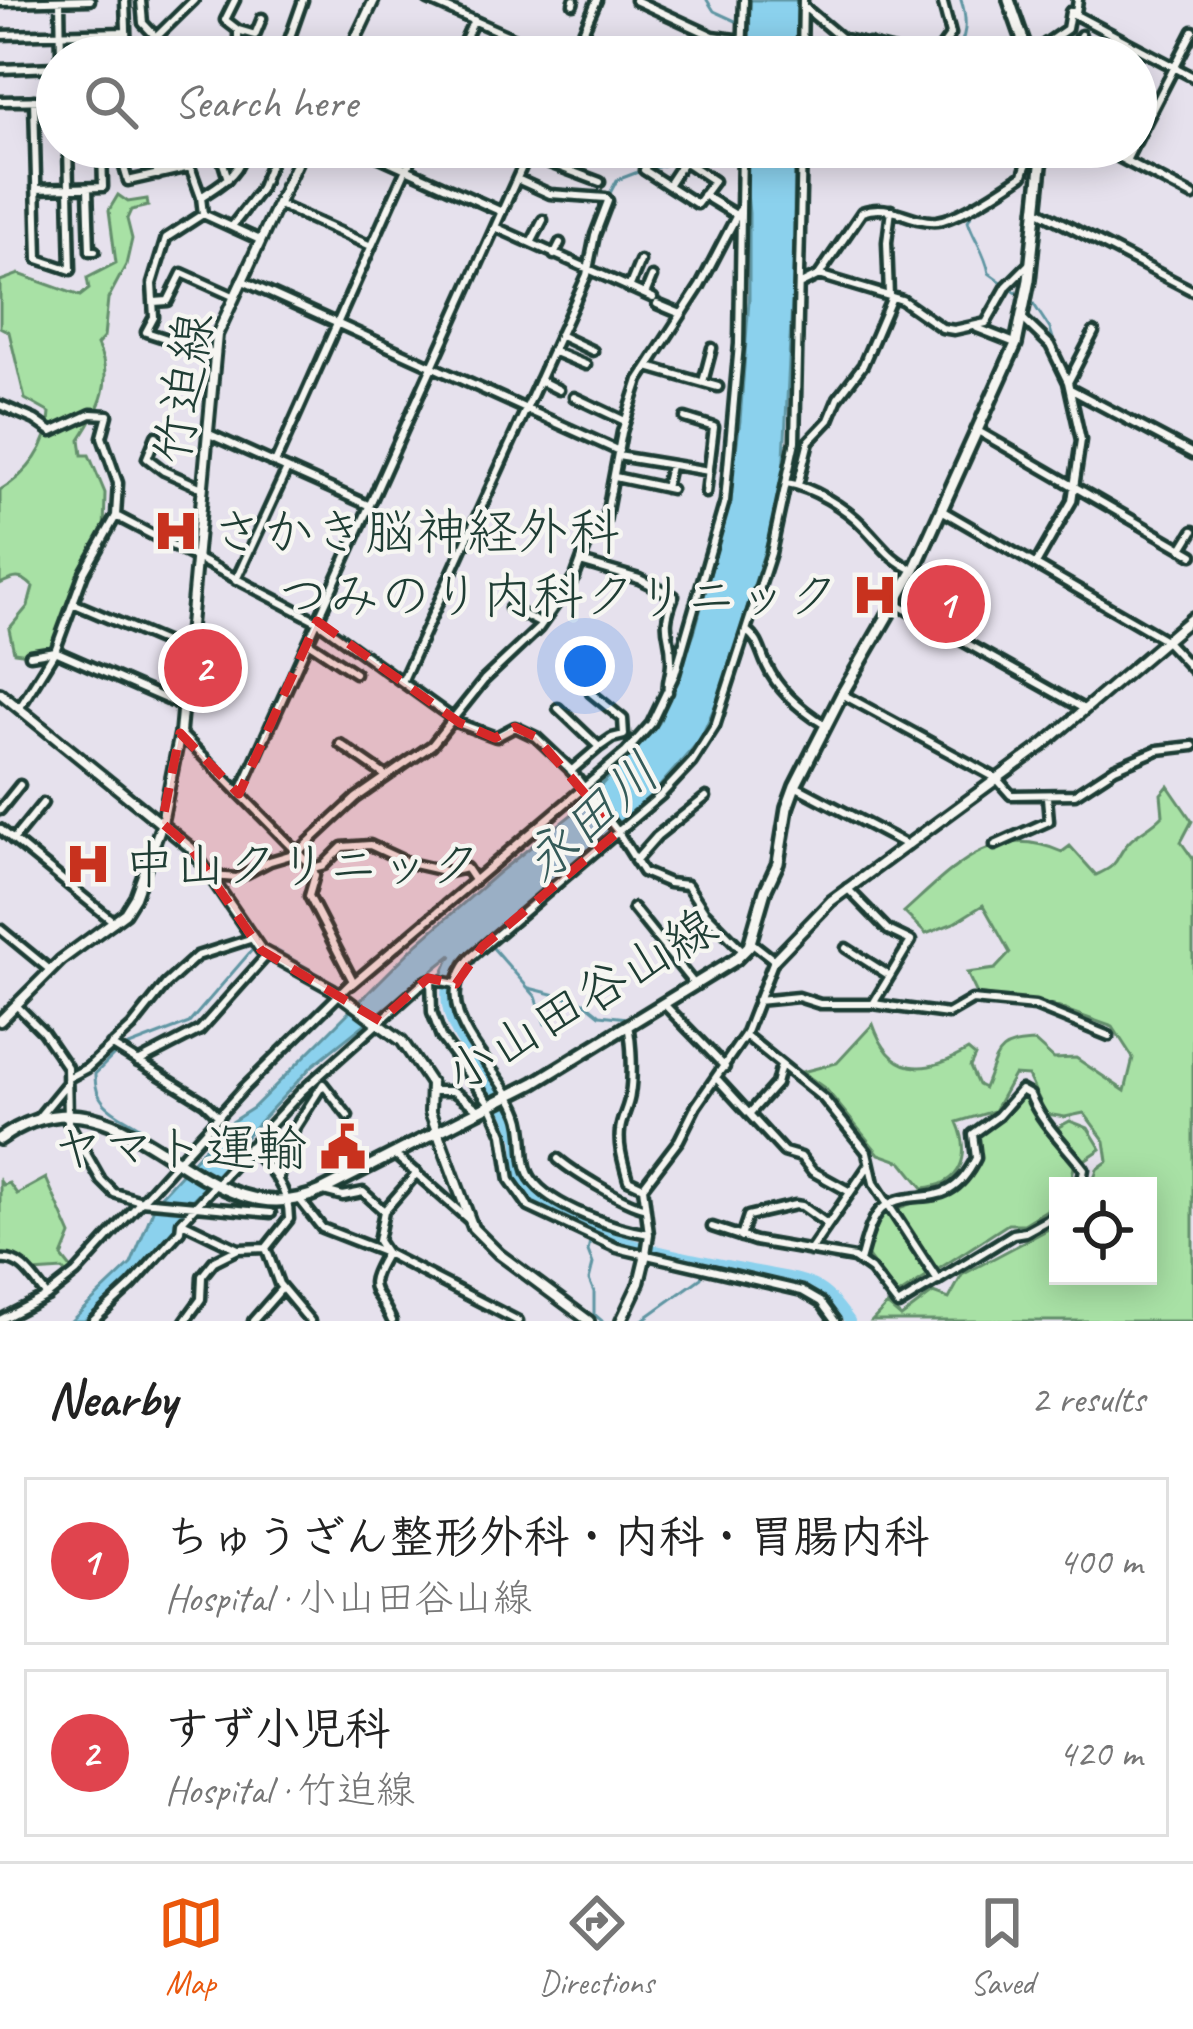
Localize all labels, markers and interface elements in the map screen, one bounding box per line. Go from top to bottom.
search box [36,36,1157,168]
icon: search [78,69,144,135]
text: Search here [174,74,357,131]
street label: 竹迫線 [139,308,227,469]
place label: さかき脳神経外科 [212,500,620,564]
hospital icon: さかき脳神経外科 [151,506,201,556]
pin: 1 [907,559,985,649]
place label: つみのり内科クリニック [278,564,839,628]
hospital icon: つみのり内科クリニック [850,570,900,620]
pin: 2 [164,623,242,713]
your location [555,636,615,696]
water label: 永田川 [508,738,674,897]
place label: 中山クリニック [124,833,481,897]
hospital icon: 中山クリニック [63,839,113,889]
street label: 小山田谷山線 [433,894,728,1106]
place label: ヤマト運輸 [52,1116,307,1180]
public building icon: ヤマト運輸 [318,1122,368,1172]
map controls [1049,1177,1157,1285]
button: locate [1049,1177,1157,1285]
text: Nearby [48,1367,176,1431]
text: 2 results [1031,1375,1145,1424]
text: ちゅうざん整形外科・内科・胃腸内科 [165,1509,929,1566]
text: 1 [81,1537,99,1586]
text: 400 m [1058,1537,1142,1586]
text: Hospital · 小山田谷山線 [165,1574,532,1623]
text: すず小児科 [165,1701,390,1758]
text: 2 [81,1729,99,1778]
text: 420 m [1058,1729,1142,1778]
text: Hospital · 竹迫線 [165,1766,415,1815]
tab: Map [158,1890,224,2004]
tab: Directions [539,1890,654,2004]
tab: Saved [969,1890,1035,2004]

